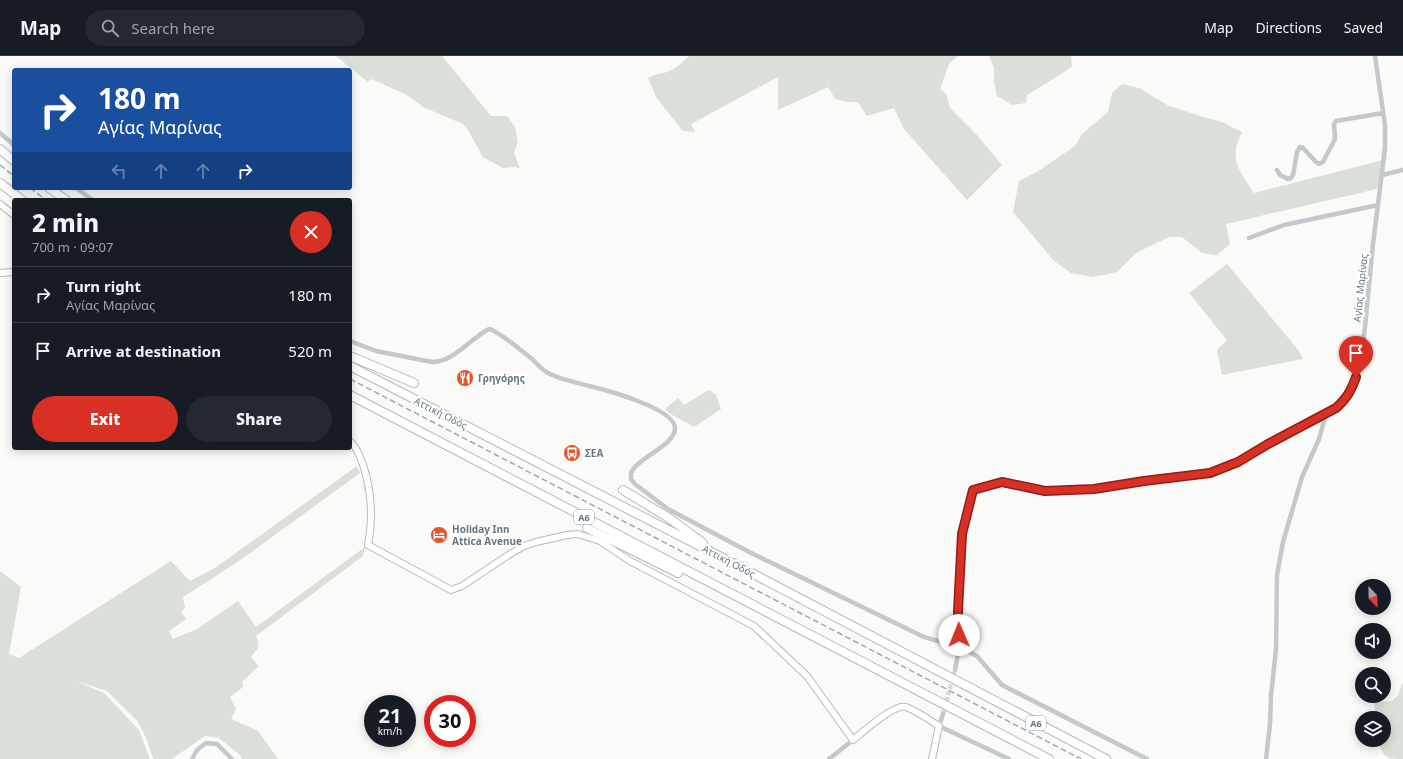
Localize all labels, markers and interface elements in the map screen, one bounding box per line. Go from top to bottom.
search box [85,10,365,46]
text: Map [20,15,61,41]
icon: search [99,17,121,39]
text: Search here [131,18,215,38]
text: Map [1204,18,1233,37]
text: Directions [1255,18,1322,37]
text: Saved [1344,18,1383,37]
text: 180 m [98,79,181,117]
icon: right [32,84,84,136]
text: Αγίας Μαρίνας [98,115,222,139]
icon: left [108,160,130,182]
icon: ahead [150,160,172,182]
icon: ahead [192,160,214,182]
icon: right [234,160,256,182]
text: 2 min [32,206,99,239]
button: close [290,211,332,253]
text: 700 m · 09:07 [32,238,113,256]
street label: Αγίας Μαρίνας [1349,253,1371,323]
text: Turn right [66,276,141,296]
icon: right [32,284,54,306]
text: 180 m [288,285,332,305]
text: Αγίας Μαρίνας [66,296,155,314]
pin [1339,336,1373,377]
icon: arrive [32,340,54,362]
text: Arrive at destination [66,341,221,361]
text: 520 m [288,341,332,361]
icon: arrive [1345,342,1367,364]
restaurant icon: Γρηγόρης [455,368,475,388]
place label: Γρηγόρης [478,371,525,385]
street label: Αττική Οδός [412,394,470,432]
button: Exit [32,396,178,442]
button: Share [186,396,332,442]
bus stop icon: ΣΕΑ [562,443,582,463]
place label: ΣΕΑ [585,446,603,460]
road number: Α6 [574,510,594,524]
place label: Holiday Inn Attica Avenue [452,522,522,548]
hotel icon: Holiday Inn Attica Avenue [429,525,449,545]
street label: Αττική Οδός [700,541,758,581]
north arrow [1355,579,1391,615]
map controls [1355,579,1391,747]
position arrow [938,614,980,656]
button: sound [1355,623,1391,659]
button: search [1355,667,1391,703]
speed limit sign: 30 [424,695,476,747]
text: 21 [379,702,401,729]
button: layers [1355,711,1391,747]
road number: Α6 [1026,716,1046,730]
text: km/h [378,724,402,738]

